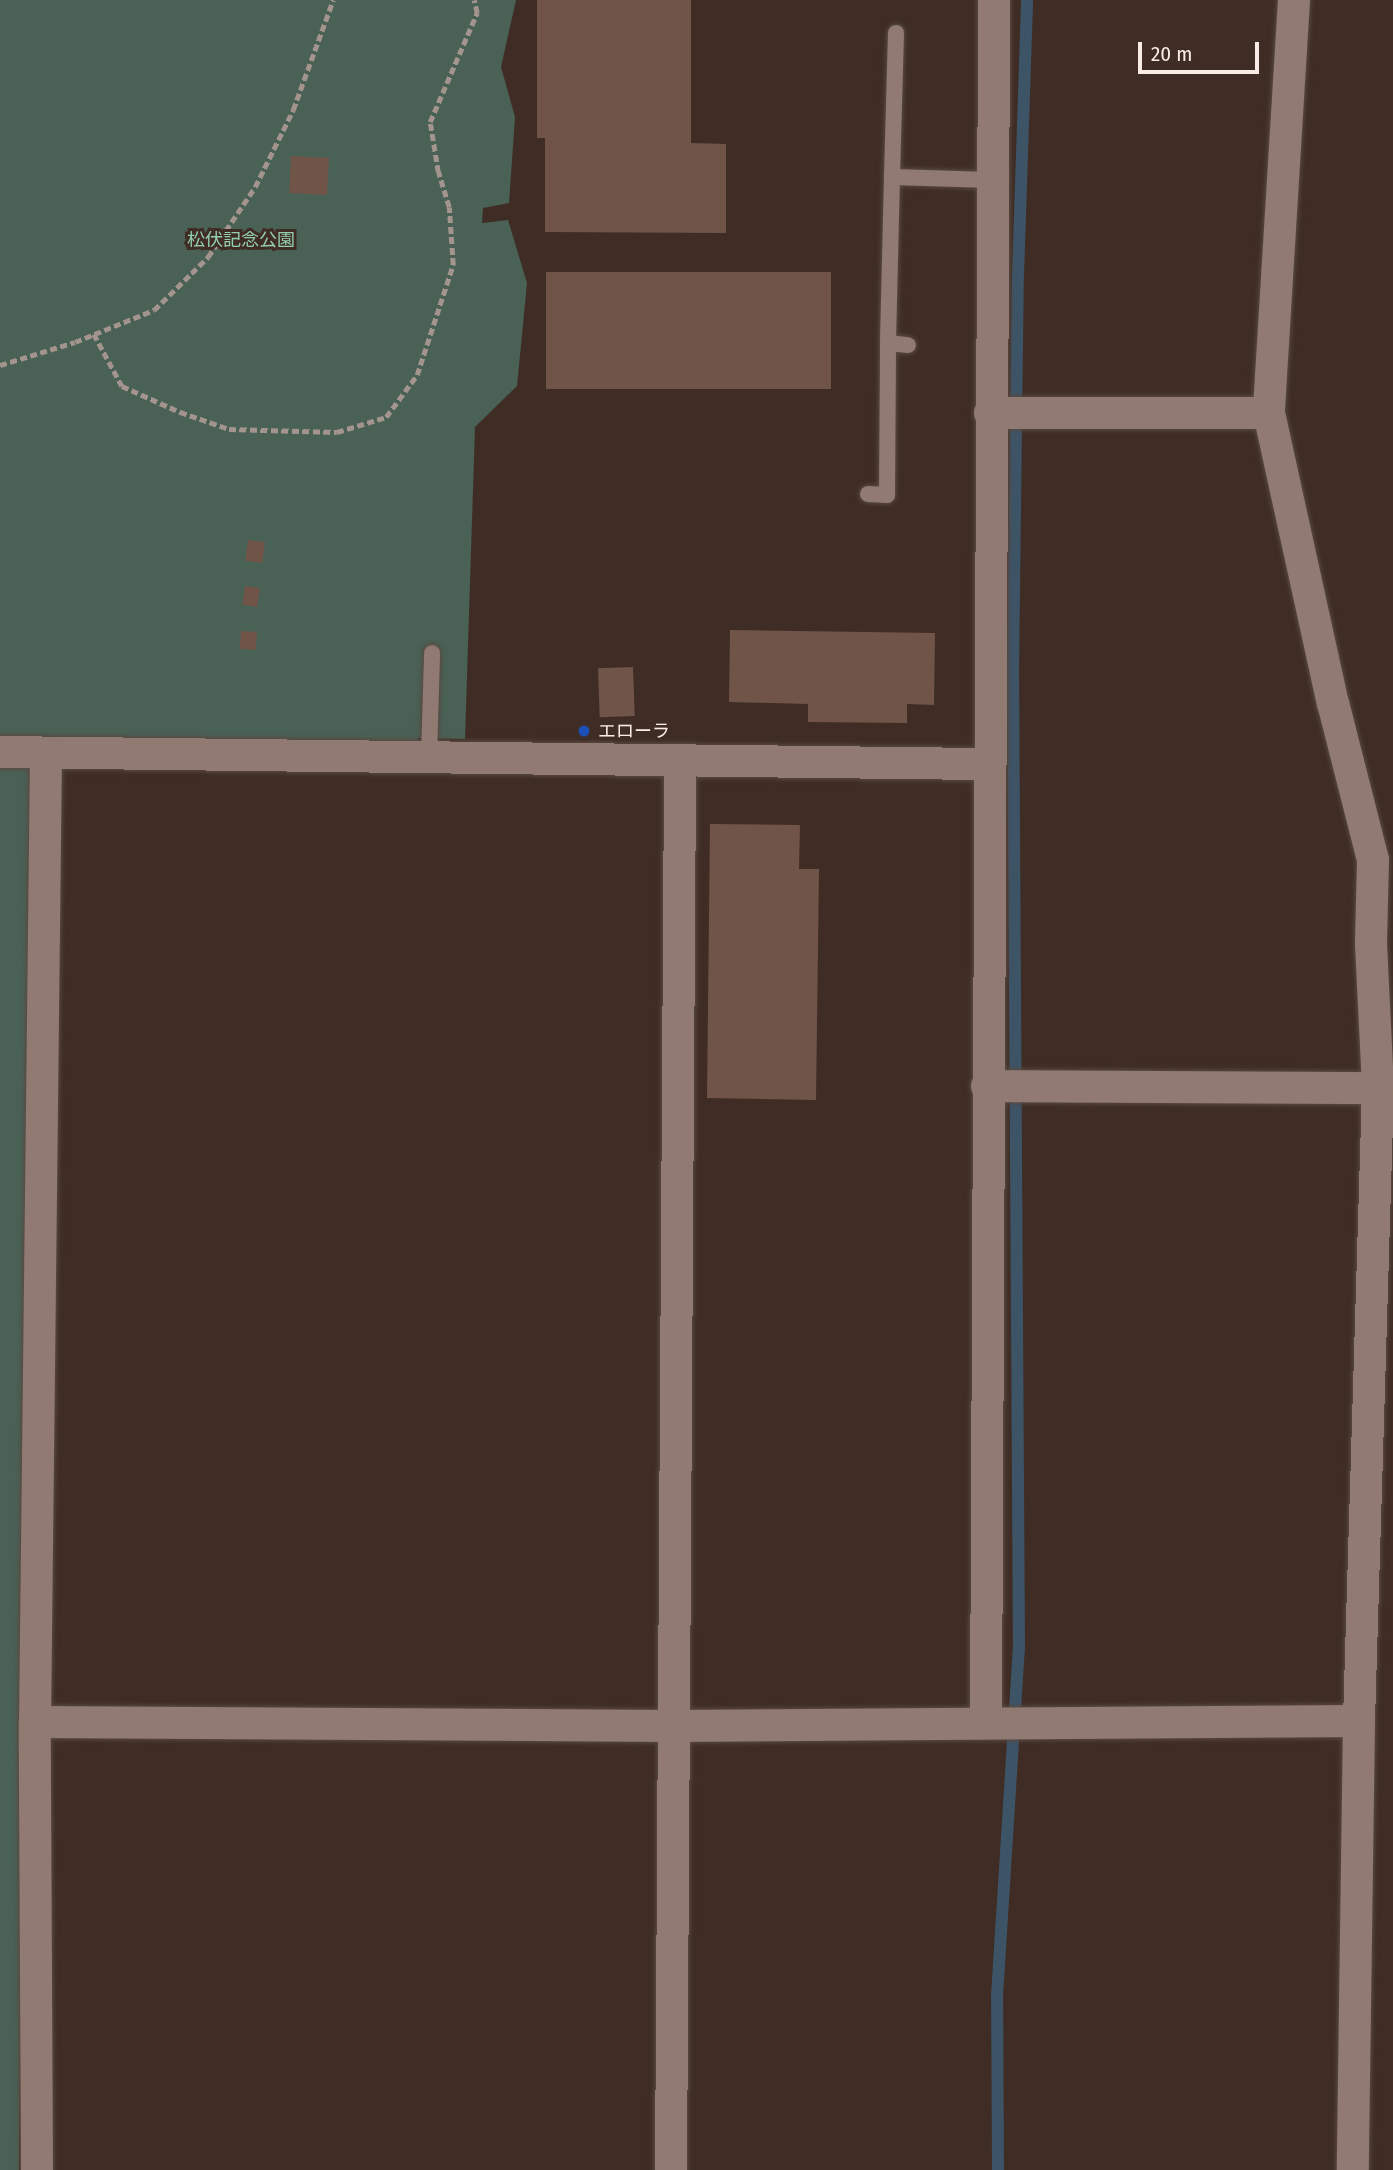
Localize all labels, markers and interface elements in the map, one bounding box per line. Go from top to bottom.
scale bar [1141,28,1262,72]
text: 20 m [1151,41,1192,67]
park label: 松伏記念公園 [187,229,295,251]
place label: エローラ [598,720,670,742]
marker: エローラ [576,723,592,739]

